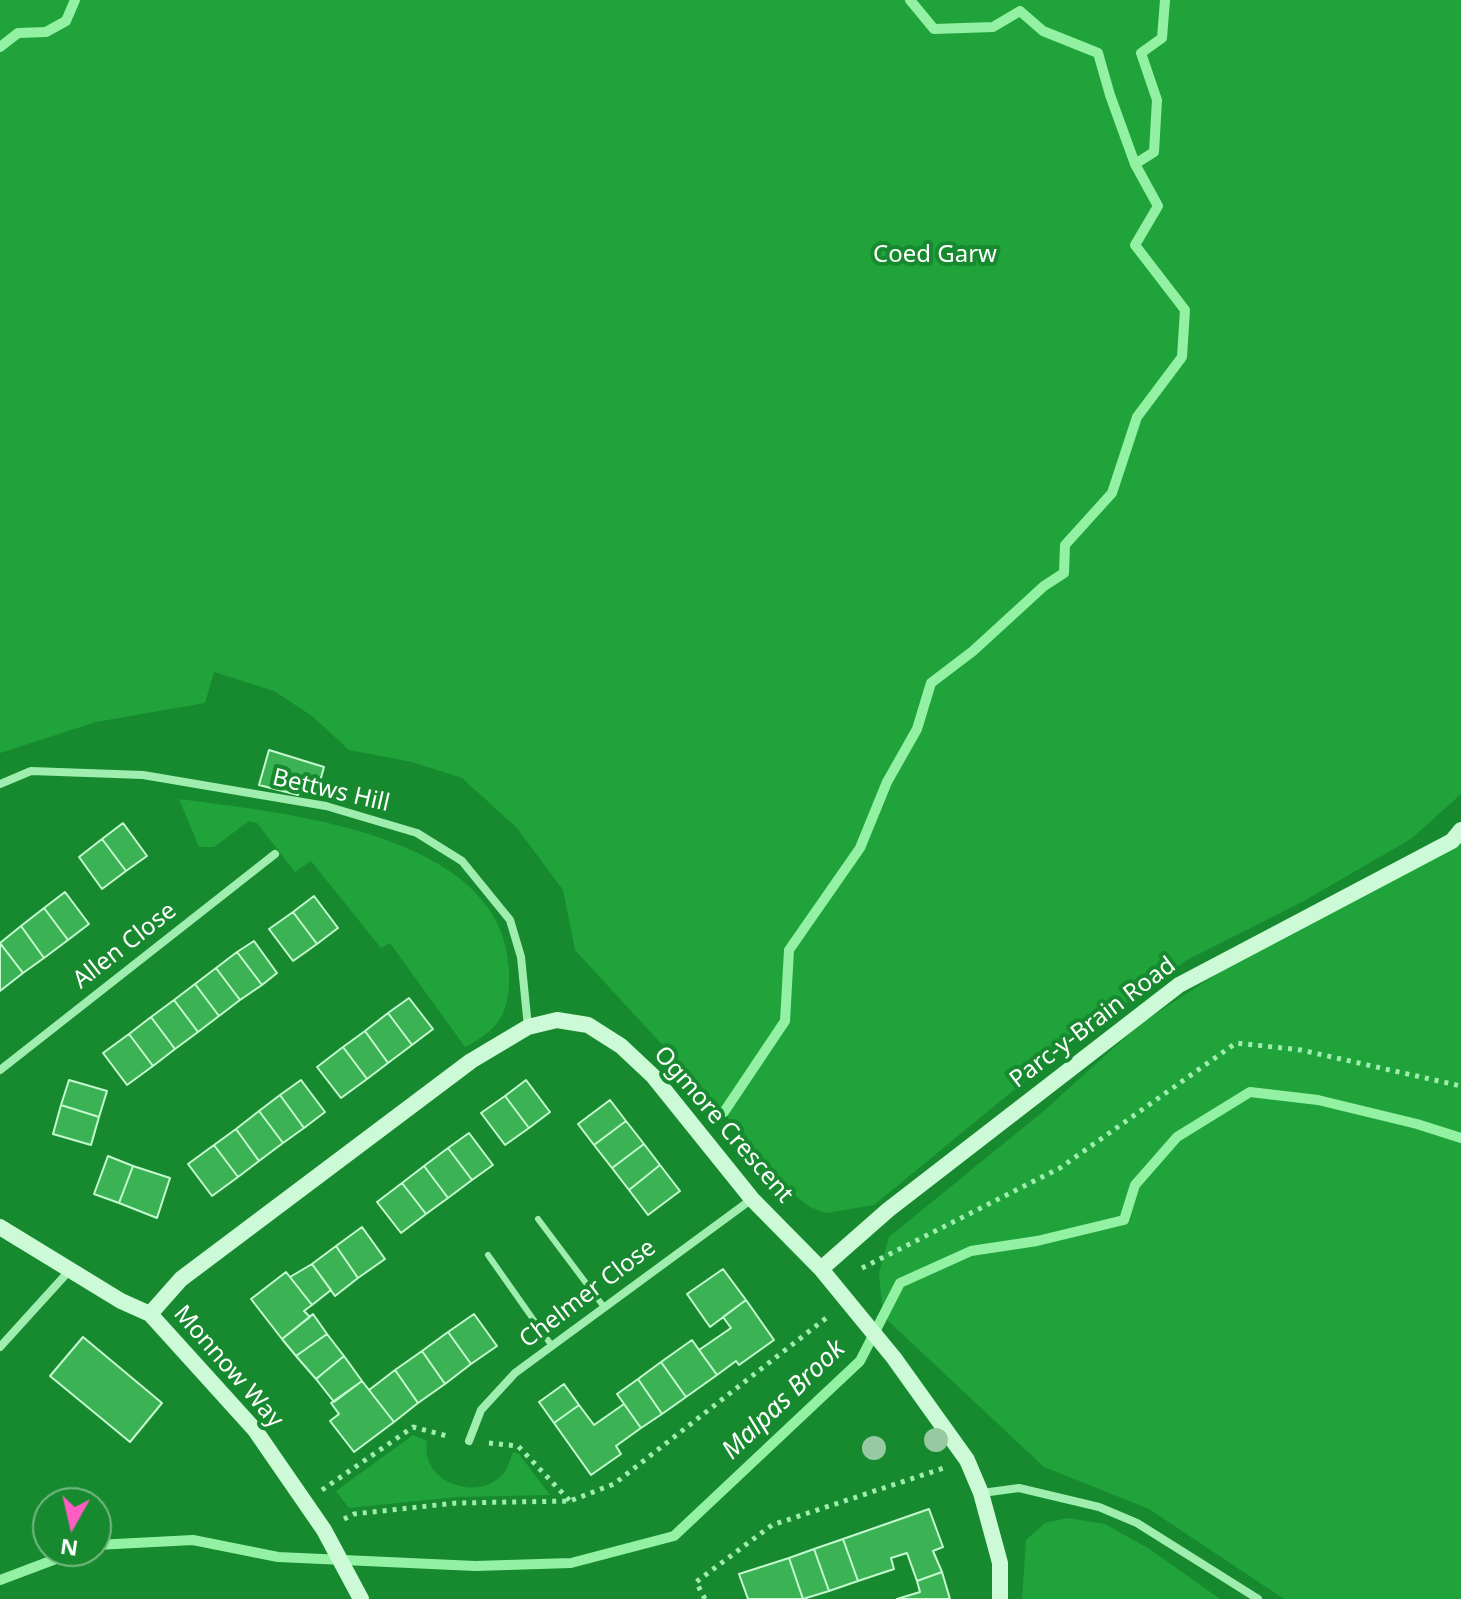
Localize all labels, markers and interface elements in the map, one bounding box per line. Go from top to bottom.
park label: Coed Garw [873,241,997,269]
street label: Bettws Hill [270,764,392,818]
street label: Allen Close [68,897,182,995]
street label: Parc-y-Brain Road [1004,951,1182,1095]
street label: Ogmore Crescent [647,1041,799,1209]
street label: Chelmer Close [514,1234,662,1354]
street label: Monnow Way [167,1300,289,1434]
water label: Malpas Brook [716,1334,852,1466]
north arrow [32,1487,112,1567]
text: N [58,1533,80,1565]

